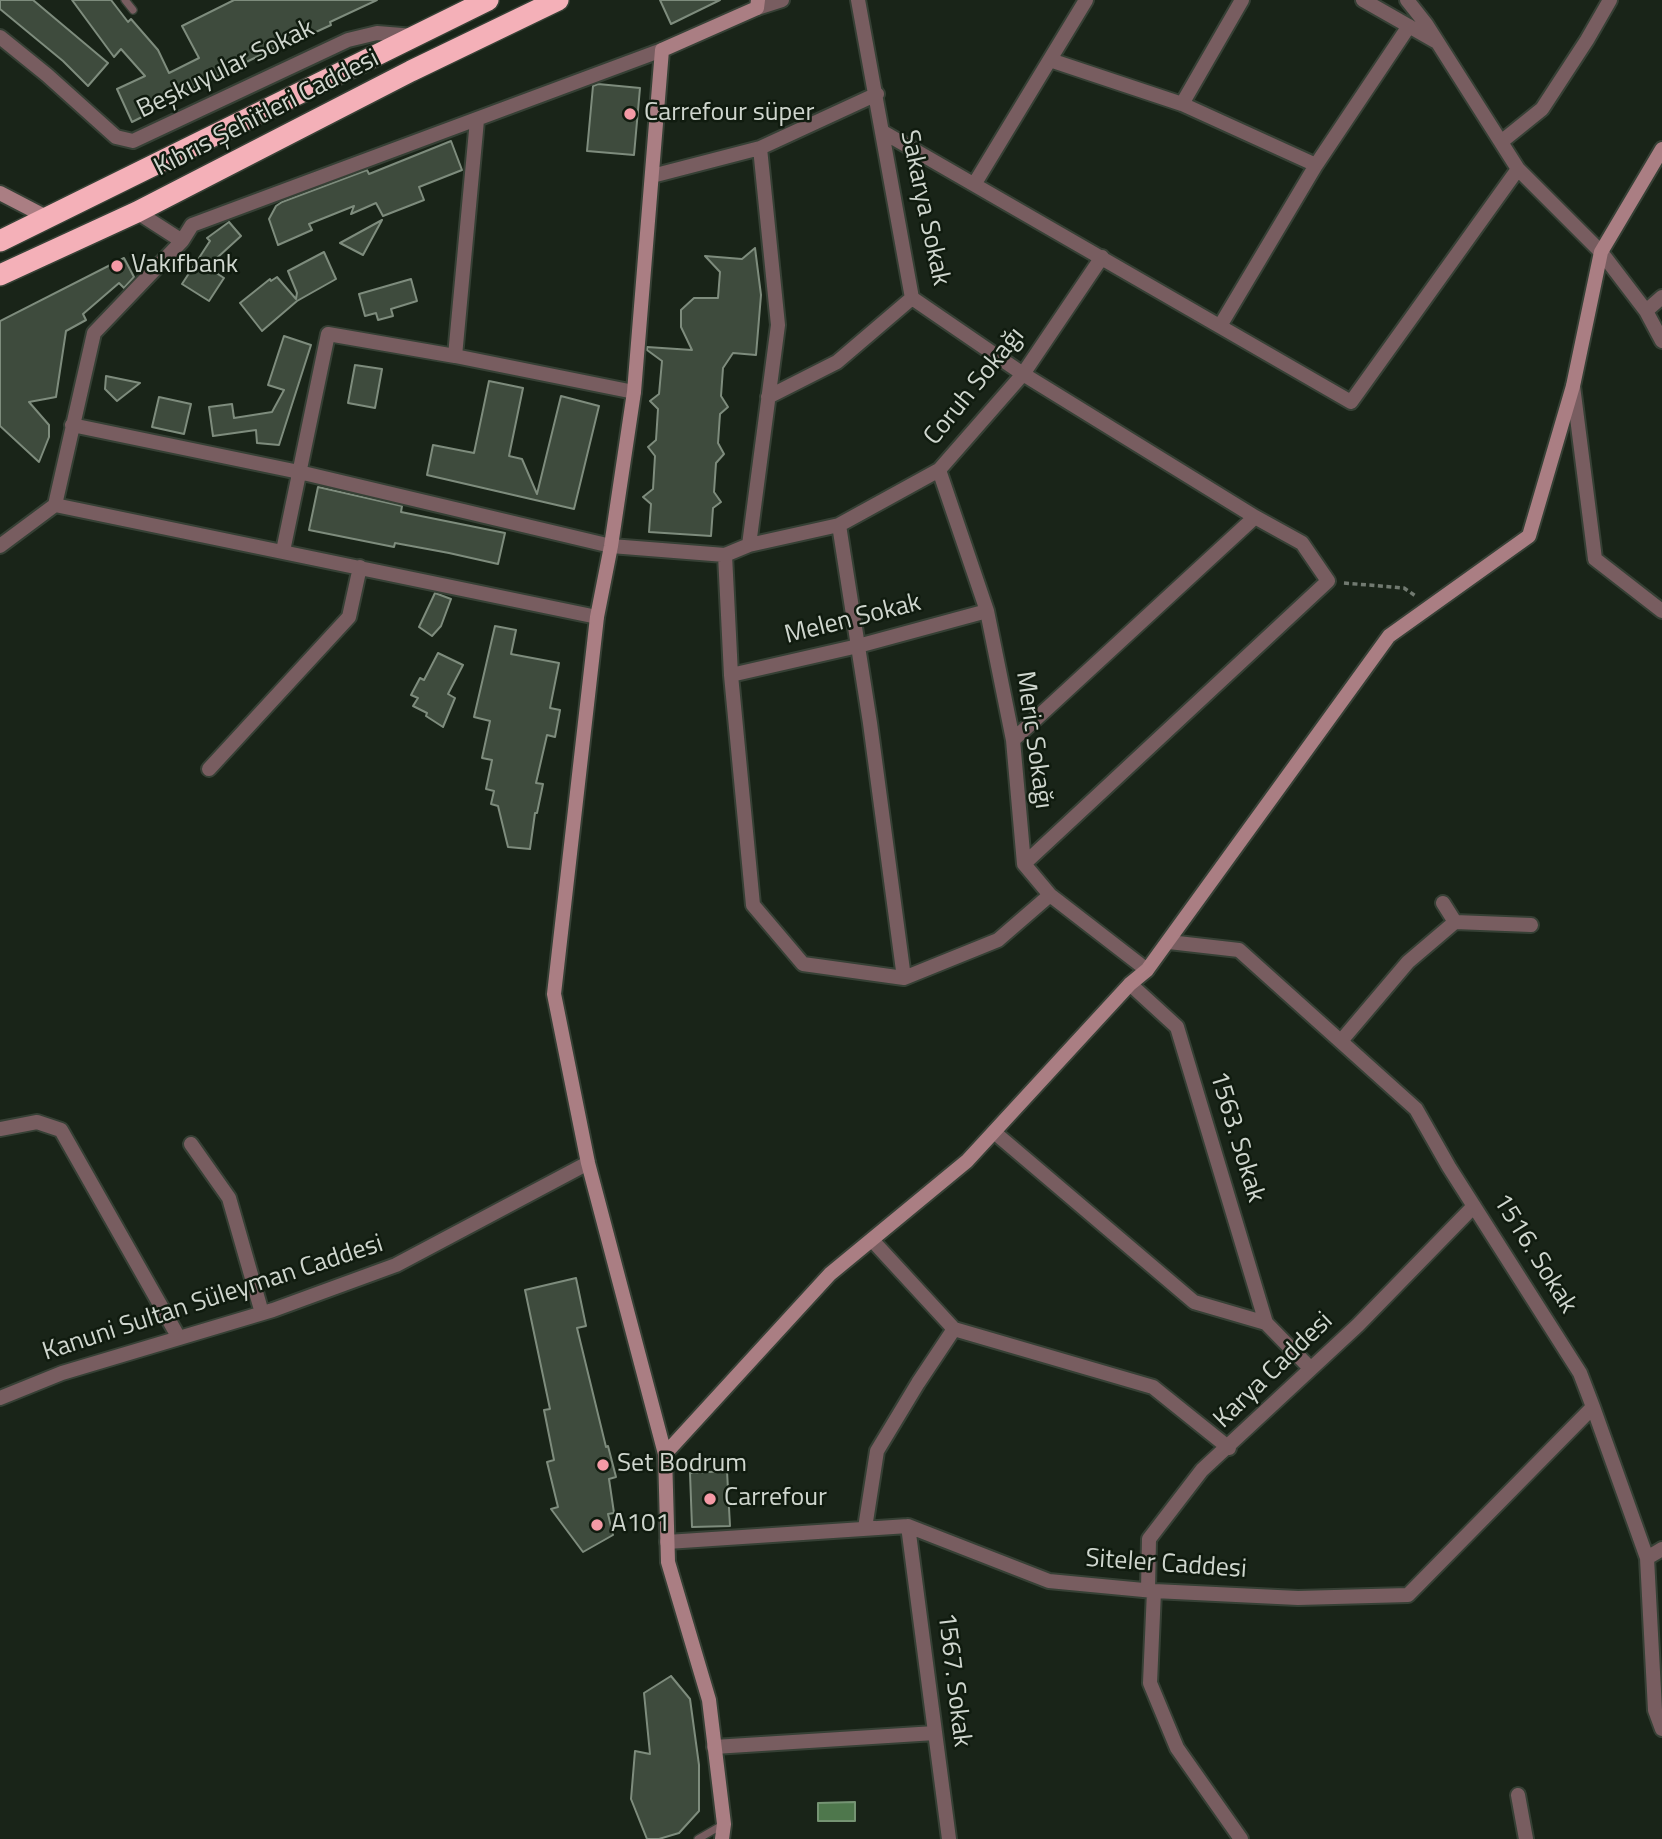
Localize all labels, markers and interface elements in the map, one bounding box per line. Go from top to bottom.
street label: Beşkuyular Sokak [132,14,320,126]
street label: Kıbrıs Şehitleri Caddesi [150,44,384,184]
place label: Carrefour süper [644,98,814,130]
marker: Carrefour süper [622,106,638,122]
street label: Sakarya Sokak [892,127,956,289]
place label: Vakıfbank [131,250,238,282]
marker: Vakıfbank [109,258,125,274]
street label: Coruh Sokağı [918,322,1032,452]
street label: Melen Sokak [782,588,924,652]
street label: Meric Sokağı [1008,669,1058,811]
street label: 1563. Sokak [1201,1068,1271,1206]
street label: 1516. Sokak [1485,1188,1583,1320]
street label: Kanuni Sultan Süleyman Caddesi [39,1229,387,1369]
street label: Karya Caddesi [1208,1306,1340,1436]
place label: Set Bodrum [617,1449,747,1481]
marker: Set Bodrum [595,1457,611,1473]
place label: Carrefour [724,1483,827,1515]
marker: Carrefour [702,1491,718,1507]
place label: A101 [611,1509,670,1541]
marker: A101 [589,1517,605,1533]
street label: Siteler Caddesi [1084,1544,1248,1586]
street label: 1567. Sokak [929,1611,977,1749]

